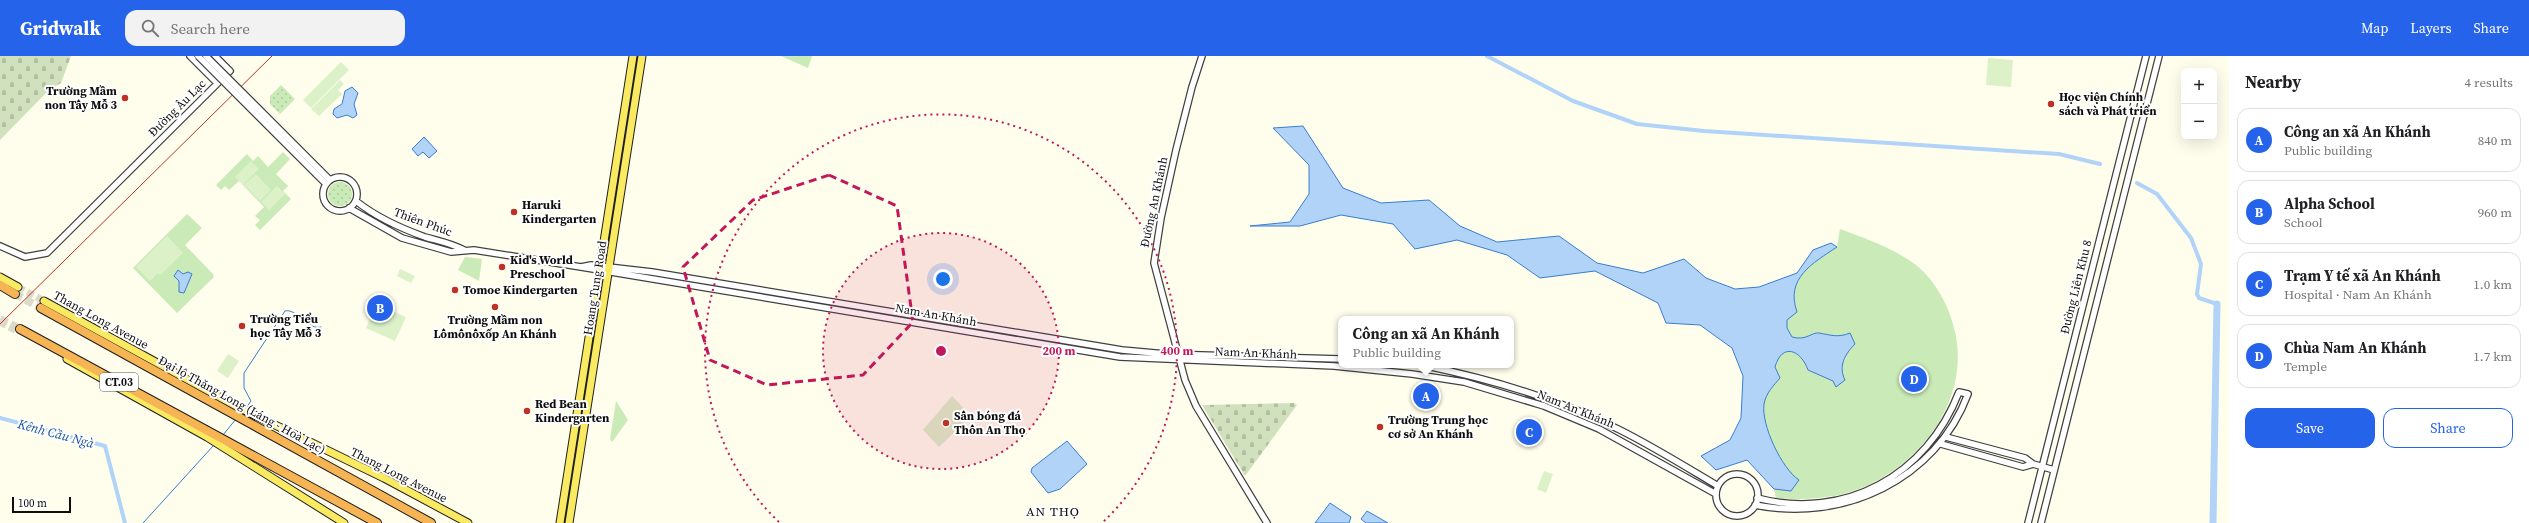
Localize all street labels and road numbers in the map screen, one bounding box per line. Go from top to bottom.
street label: Đường Âu Lạc [145,76,209,140]
street label: Đường An Khánh [1137,155,1171,249]
street label: Thiên Phúc [392,204,455,240]
street label: Đường Liên Khu 8 [2057,238,2095,336]
street label: Hoang Tung Road [580,239,610,336]
street label: Thang Long Avenue [51,287,151,353]
street label: Nam An Khánh [894,300,978,330]
street label: Nam An Khánh [1215,344,1297,362]
street label: Đại lộ Thăng Long (Láng - Hoà Lạc) [156,352,328,458]
road number: CT.03 [100,373,138,391]
street label: Nam An Khánh [1535,386,1617,432]
street label: Thang Long Avenue [348,444,450,506]

